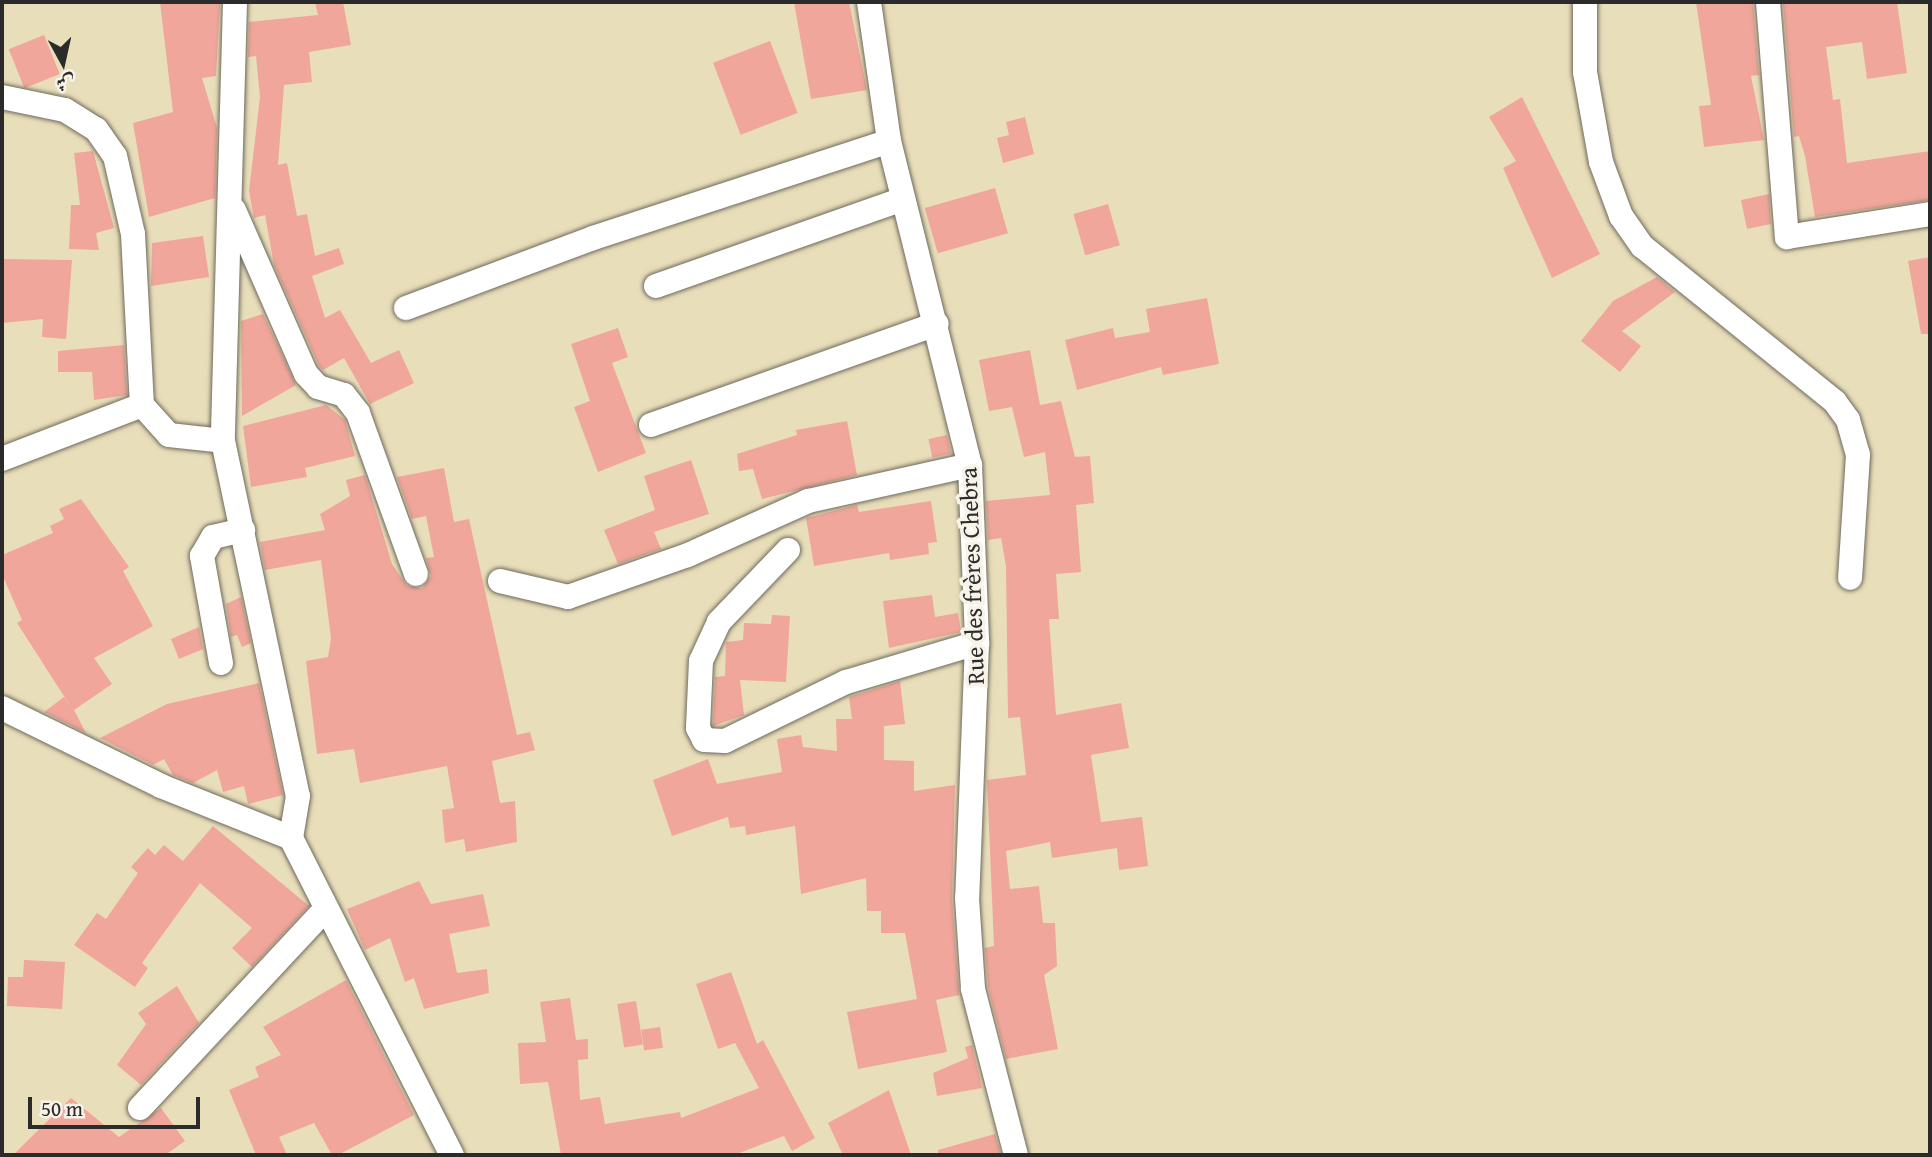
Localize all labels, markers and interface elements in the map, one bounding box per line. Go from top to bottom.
north arrow [28,28,98,98]
text: ش [55,69,77,99]
street label: Rue des frères Chebra [954,467,990,685]
scale bar [32,1084,203,1128]
text: 50 m [41,1093,83,1124]

